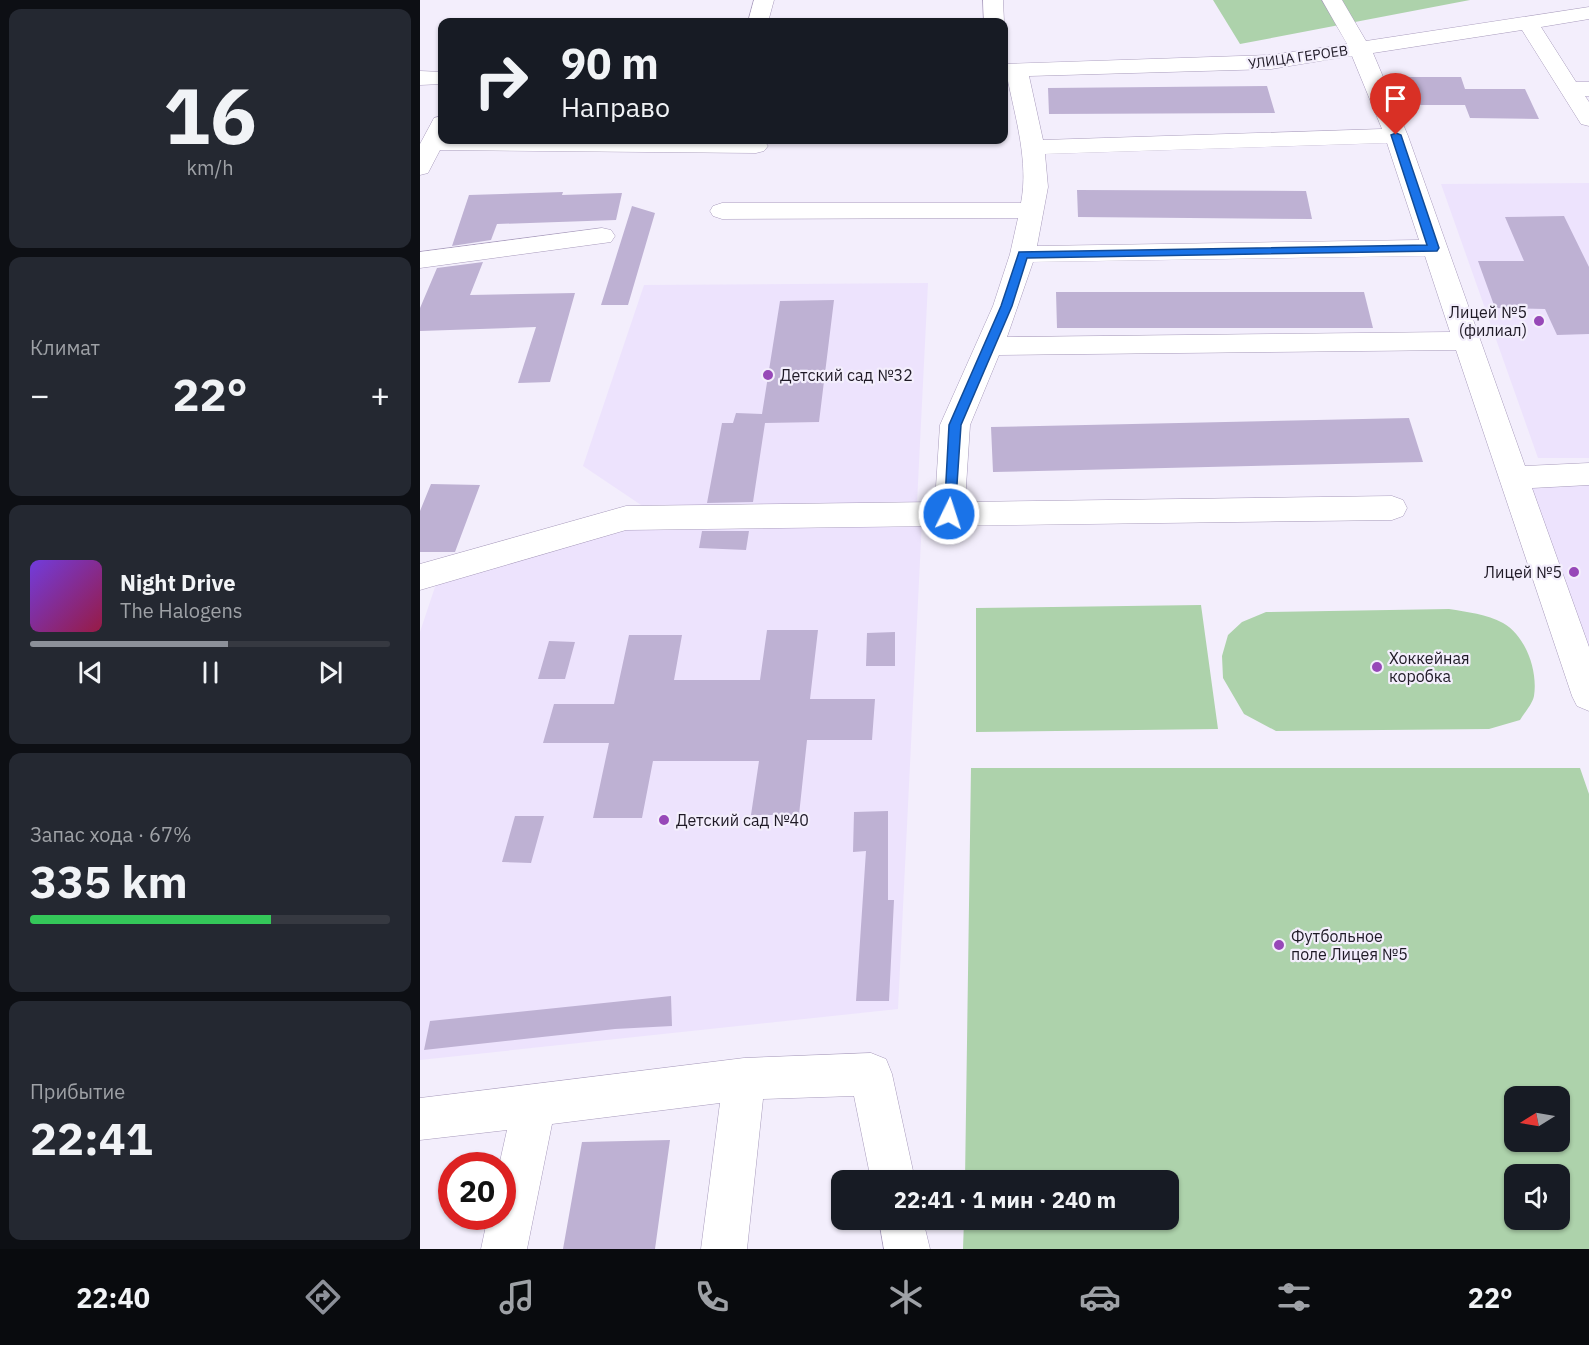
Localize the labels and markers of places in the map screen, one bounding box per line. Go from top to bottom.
pin [1370,73,1421,135]
place label: Лицей №5 (филиал) [1449,302,1527,340]
marker: Лицей №5 (филиал) [1532,314,1546,328]
place label: Детский сад №32 [780,365,913,385]
marker: Детский сад №32 [761,368,775,382]
place label: Лицей №5 [1484,562,1562,582]
marker: Лицей №5 [1567,565,1581,579]
place label: Хоккейная коробка [1389,648,1470,686]
marker: Хоккейная коробка [1370,660,1384,674]
place label: Детский сад №40 [676,810,809,830]
marker: Детский сад №40 [657,813,671,827]
place label: Футбольное поле Лицея №5 [1291,926,1408,964]
marker: Футбольное поле Лицея №5 [1272,938,1286,952]

